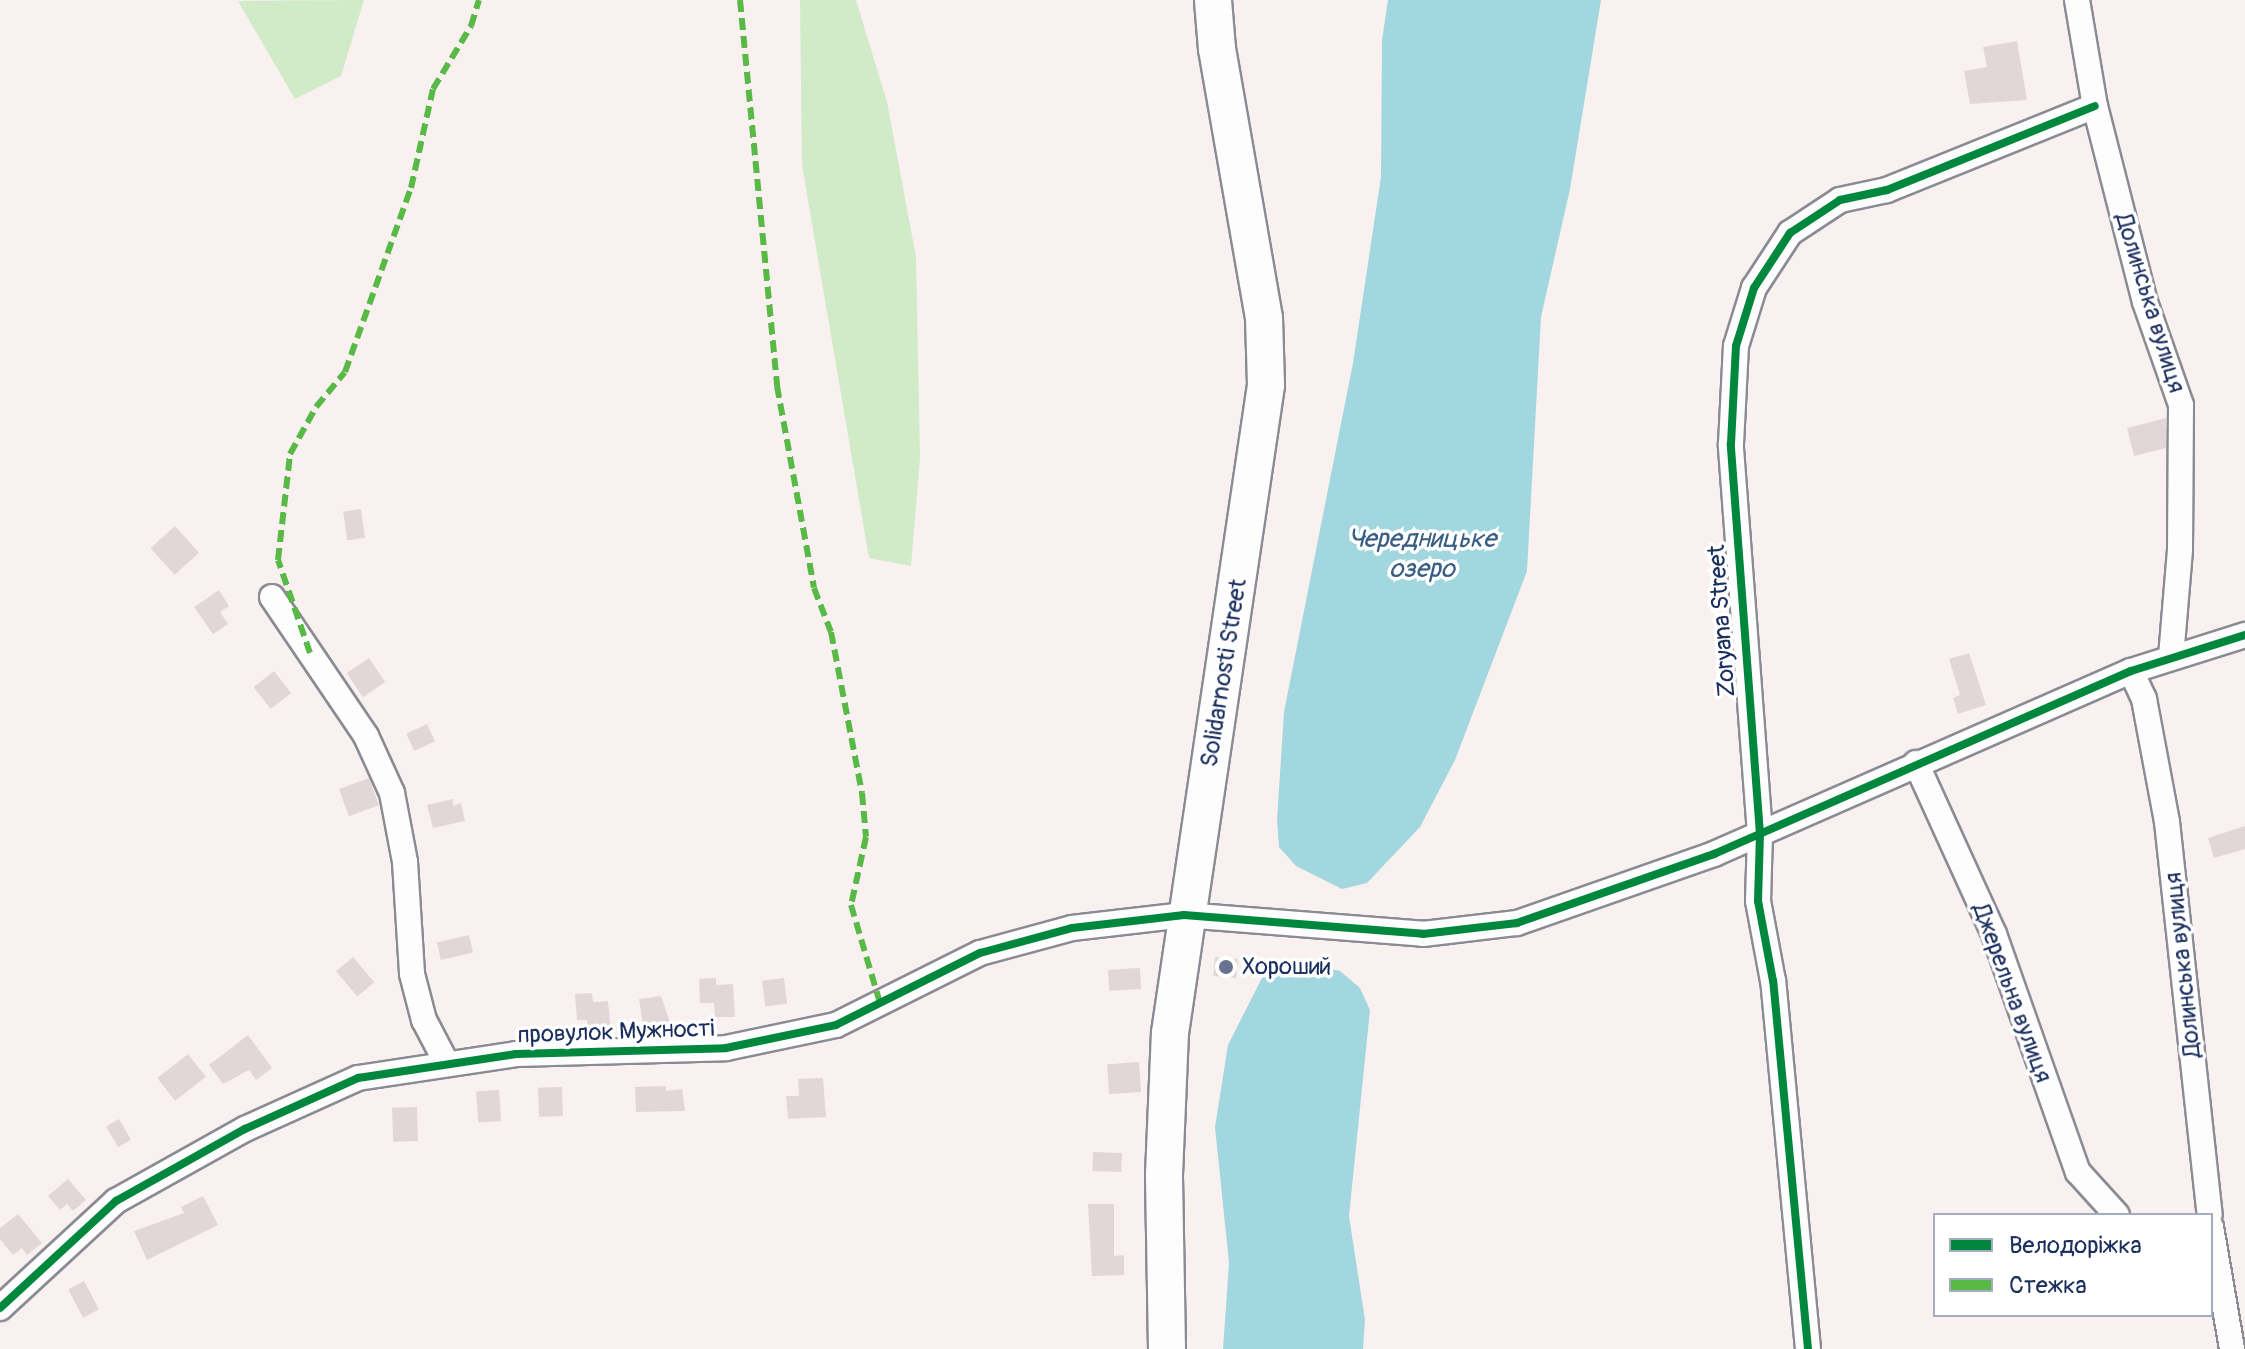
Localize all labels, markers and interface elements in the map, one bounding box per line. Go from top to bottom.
street label: Долинська вулиця [2109,210,2191,396]
water label: Чередницьке озеро [1348,524,1496,586]
street label: Zoryana Street [1702,544,1742,698]
street label: Solidarnosti Street [1195,577,1253,769]
street label: Долинська вулиця [2159,871,2207,1059]
street label: Джерельна вулиця [1966,900,2058,1086]
place label: Хороший [1242,953,1331,981]
marker: Хороший [1217,958,1235,976]
street label: провулок Мужності [517,1014,715,1050]
legend [1933,1213,2213,1317]
text: Велодоріжка [2009,1231,2142,1260]
text: Стежка [2009,1271,2087,1300]

